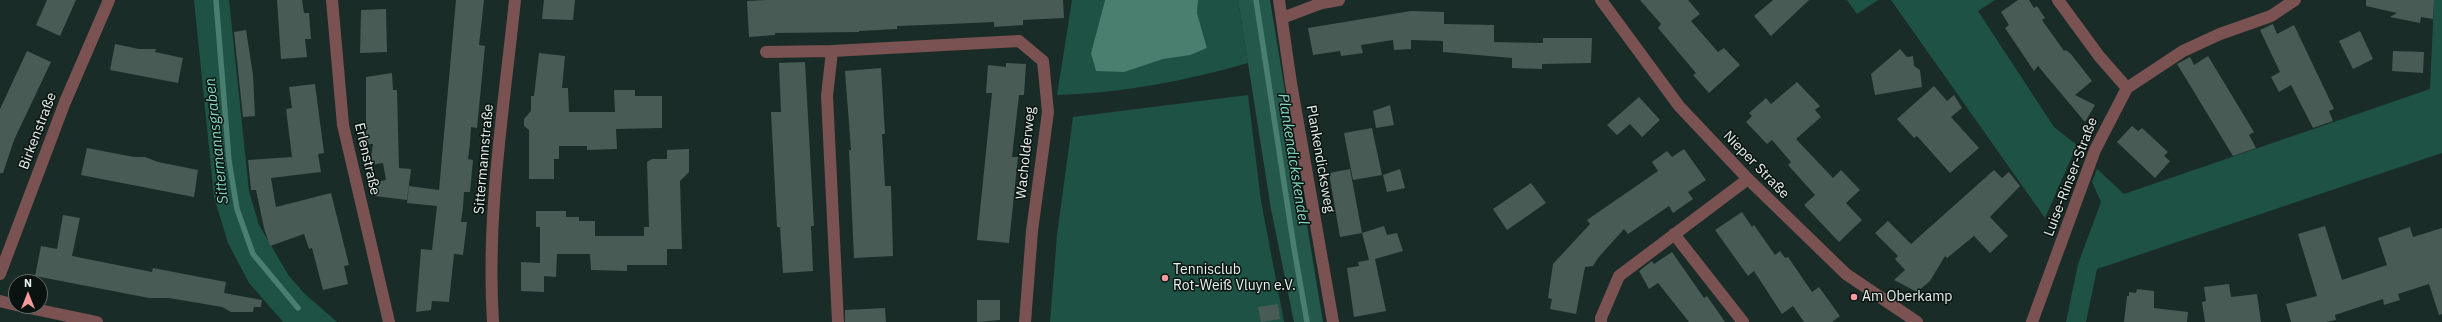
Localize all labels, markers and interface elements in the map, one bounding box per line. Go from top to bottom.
water label: Sittermannsgraben [201,77,233,205]
street label: Birkenstraße [16,90,60,172]
water label: Plankendickskendel [1274,92,1312,226]
street label: Sittermannstraße [471,103,497,215]
street label: Plankendicksweg [1302,104,1338,214]
street label: Wacholderweg [1013,106,1039,200]
street label: Luise-Rinser-Straße [2041,115,2101,239]
street label: Erlenstraße [351,121,383,197]
street label: Nieper Straße [1720,128,1792,202]
place label: Tennisclub Rot-Weiß Vluyn e.V. [1173,262,1296,294]
marker: Tennisclub Rot-Weiß Vluyn e.V. [1160,273,1170,283]
north arrow [8,274,48,314]
text: N [24,276,32,290]
place label: Am Oberkamp [1862,289,1952,305]
marker: Am Oberkamp [1849,292,1859,302]

